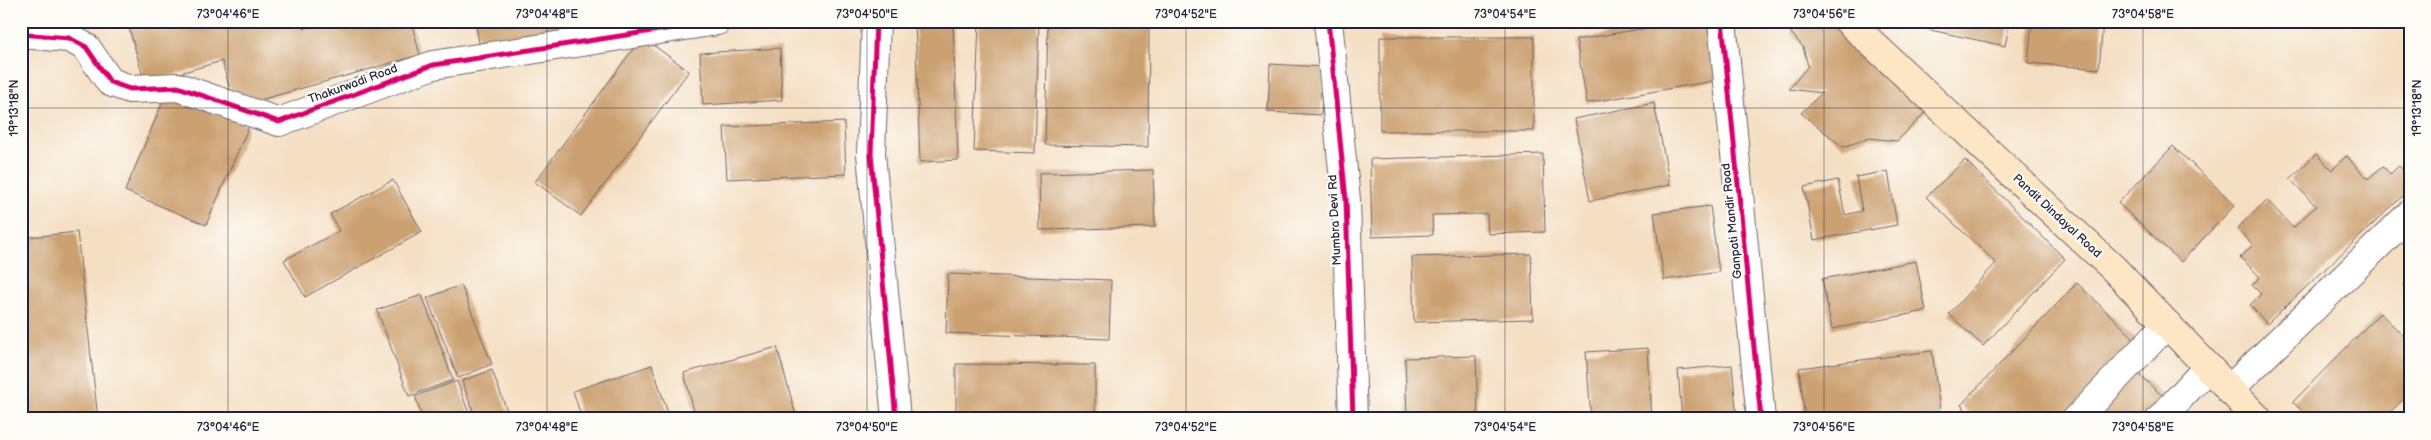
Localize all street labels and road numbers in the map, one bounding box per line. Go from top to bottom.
street label: Thakurwadi Road [306,61,400,107]
street label: Ganpati Mandir Road [1718,162,1746,280]
street label: Pandit Dindayal Road [2009,171,2105,261]
street label: Mumbra Devi Rd [1325,174,1345,266]

